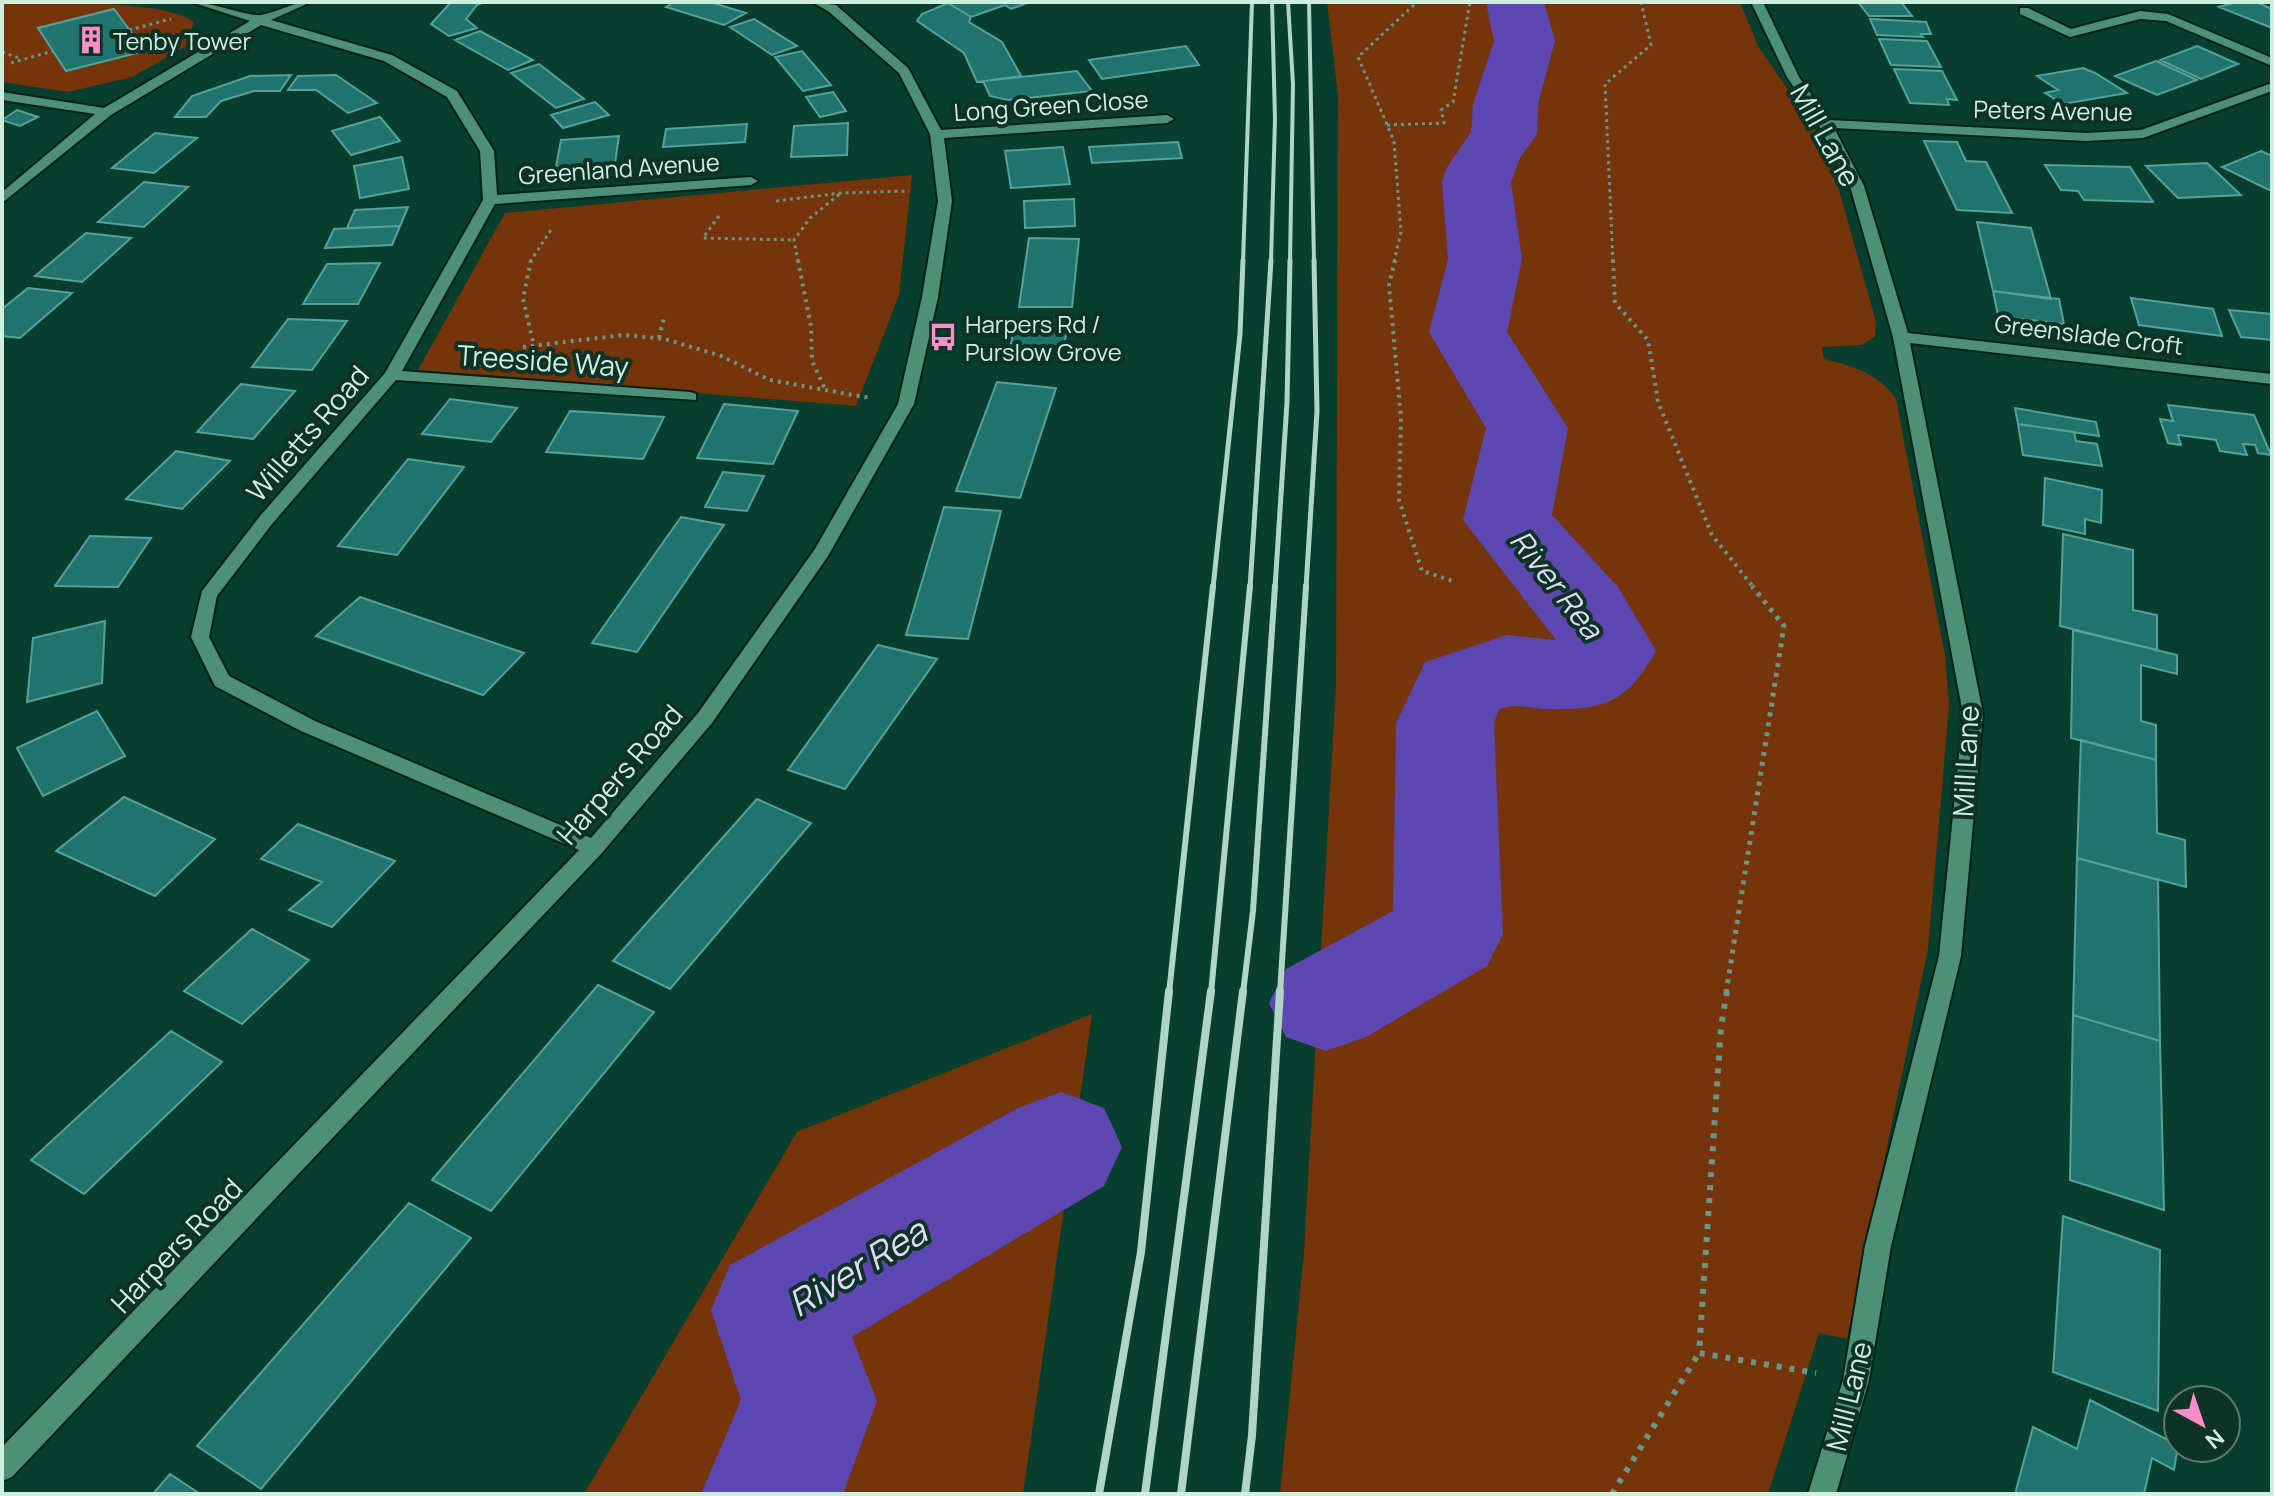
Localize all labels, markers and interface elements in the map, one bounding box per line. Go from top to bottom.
place label: Tenby Tower [113,24,251,57]
building icon: Tenby Tower [76,25,106,55]
street label: Mill Lane [1782,77,1870,193]
street label: Long Green Close [952,82,1150,128]
street label: Peters Avenue [1973,92,2133,128]
street label: Greenland Avenue [517,145,721,191]
street label: Greenslade Croft [1993,306,2185,362]
place label: Harpers Rd / Purslow Grove [965,307,1122,368]
bus stop icon: Harpers Rd / Purslow Grove [928,322,958,352]
street label: Treeside Way [456,335,630,385]
street label: Willetts Road [237,357,377,509]
water label: River Rea [1502,521,1613,648]
street label: Harpers Road [548,696,690,852]
street label: Mill Lane [1943,704,1987,818]
street label: Harpers Road [102,1169,250,1321]
water label: River Rea [779,1206,937,1327]
street label: Mill Lane [1816,1337,1880,1455]
north arrow [2162,1384,2242,1464]
text: N [2199,1423,2231,1456]

